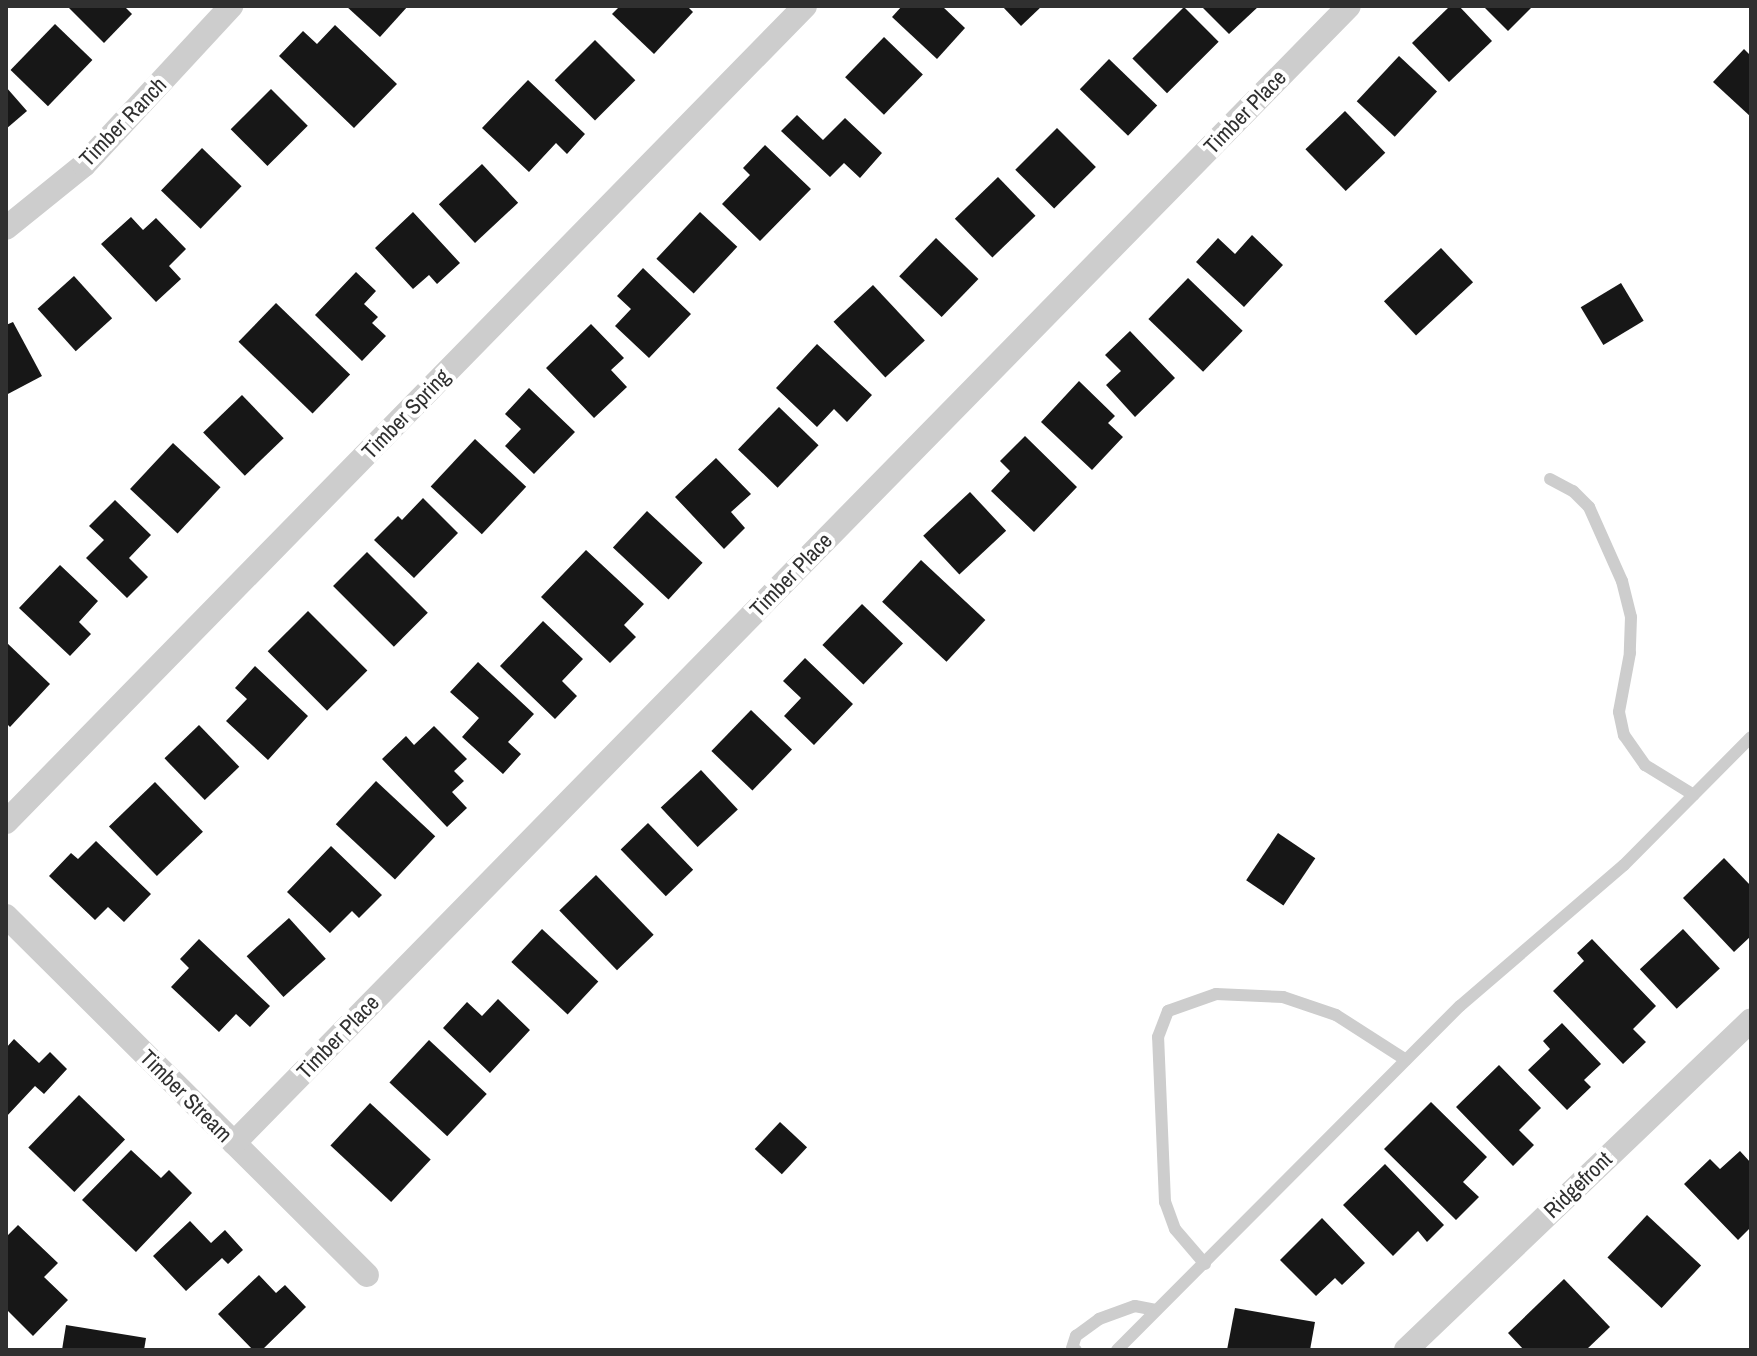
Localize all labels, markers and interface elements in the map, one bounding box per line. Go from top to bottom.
street label: Timber Place [1198,64,1292,160]
street label: Timber Ranch [74,72,172,172]
street label: Timber Spring [357,364,455,464]
street label: Timber Place [744,527,838,623]
street label: Timber Place [291,989,385,1085]
street label: Timber Stream [134,1044,238,1148]
street label: Ridgefront [1539,1146,1617,1224]

